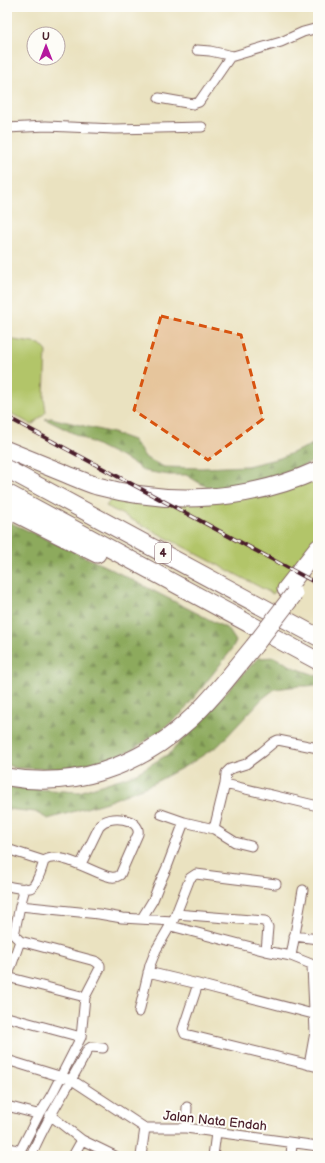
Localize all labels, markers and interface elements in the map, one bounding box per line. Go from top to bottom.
north arrow [26,26,66,66]
text: U [42,30,50,43]
road number: 4 [155,543,171,563]
street label: Jalan Nata Endah [162,1108,268,1134]

